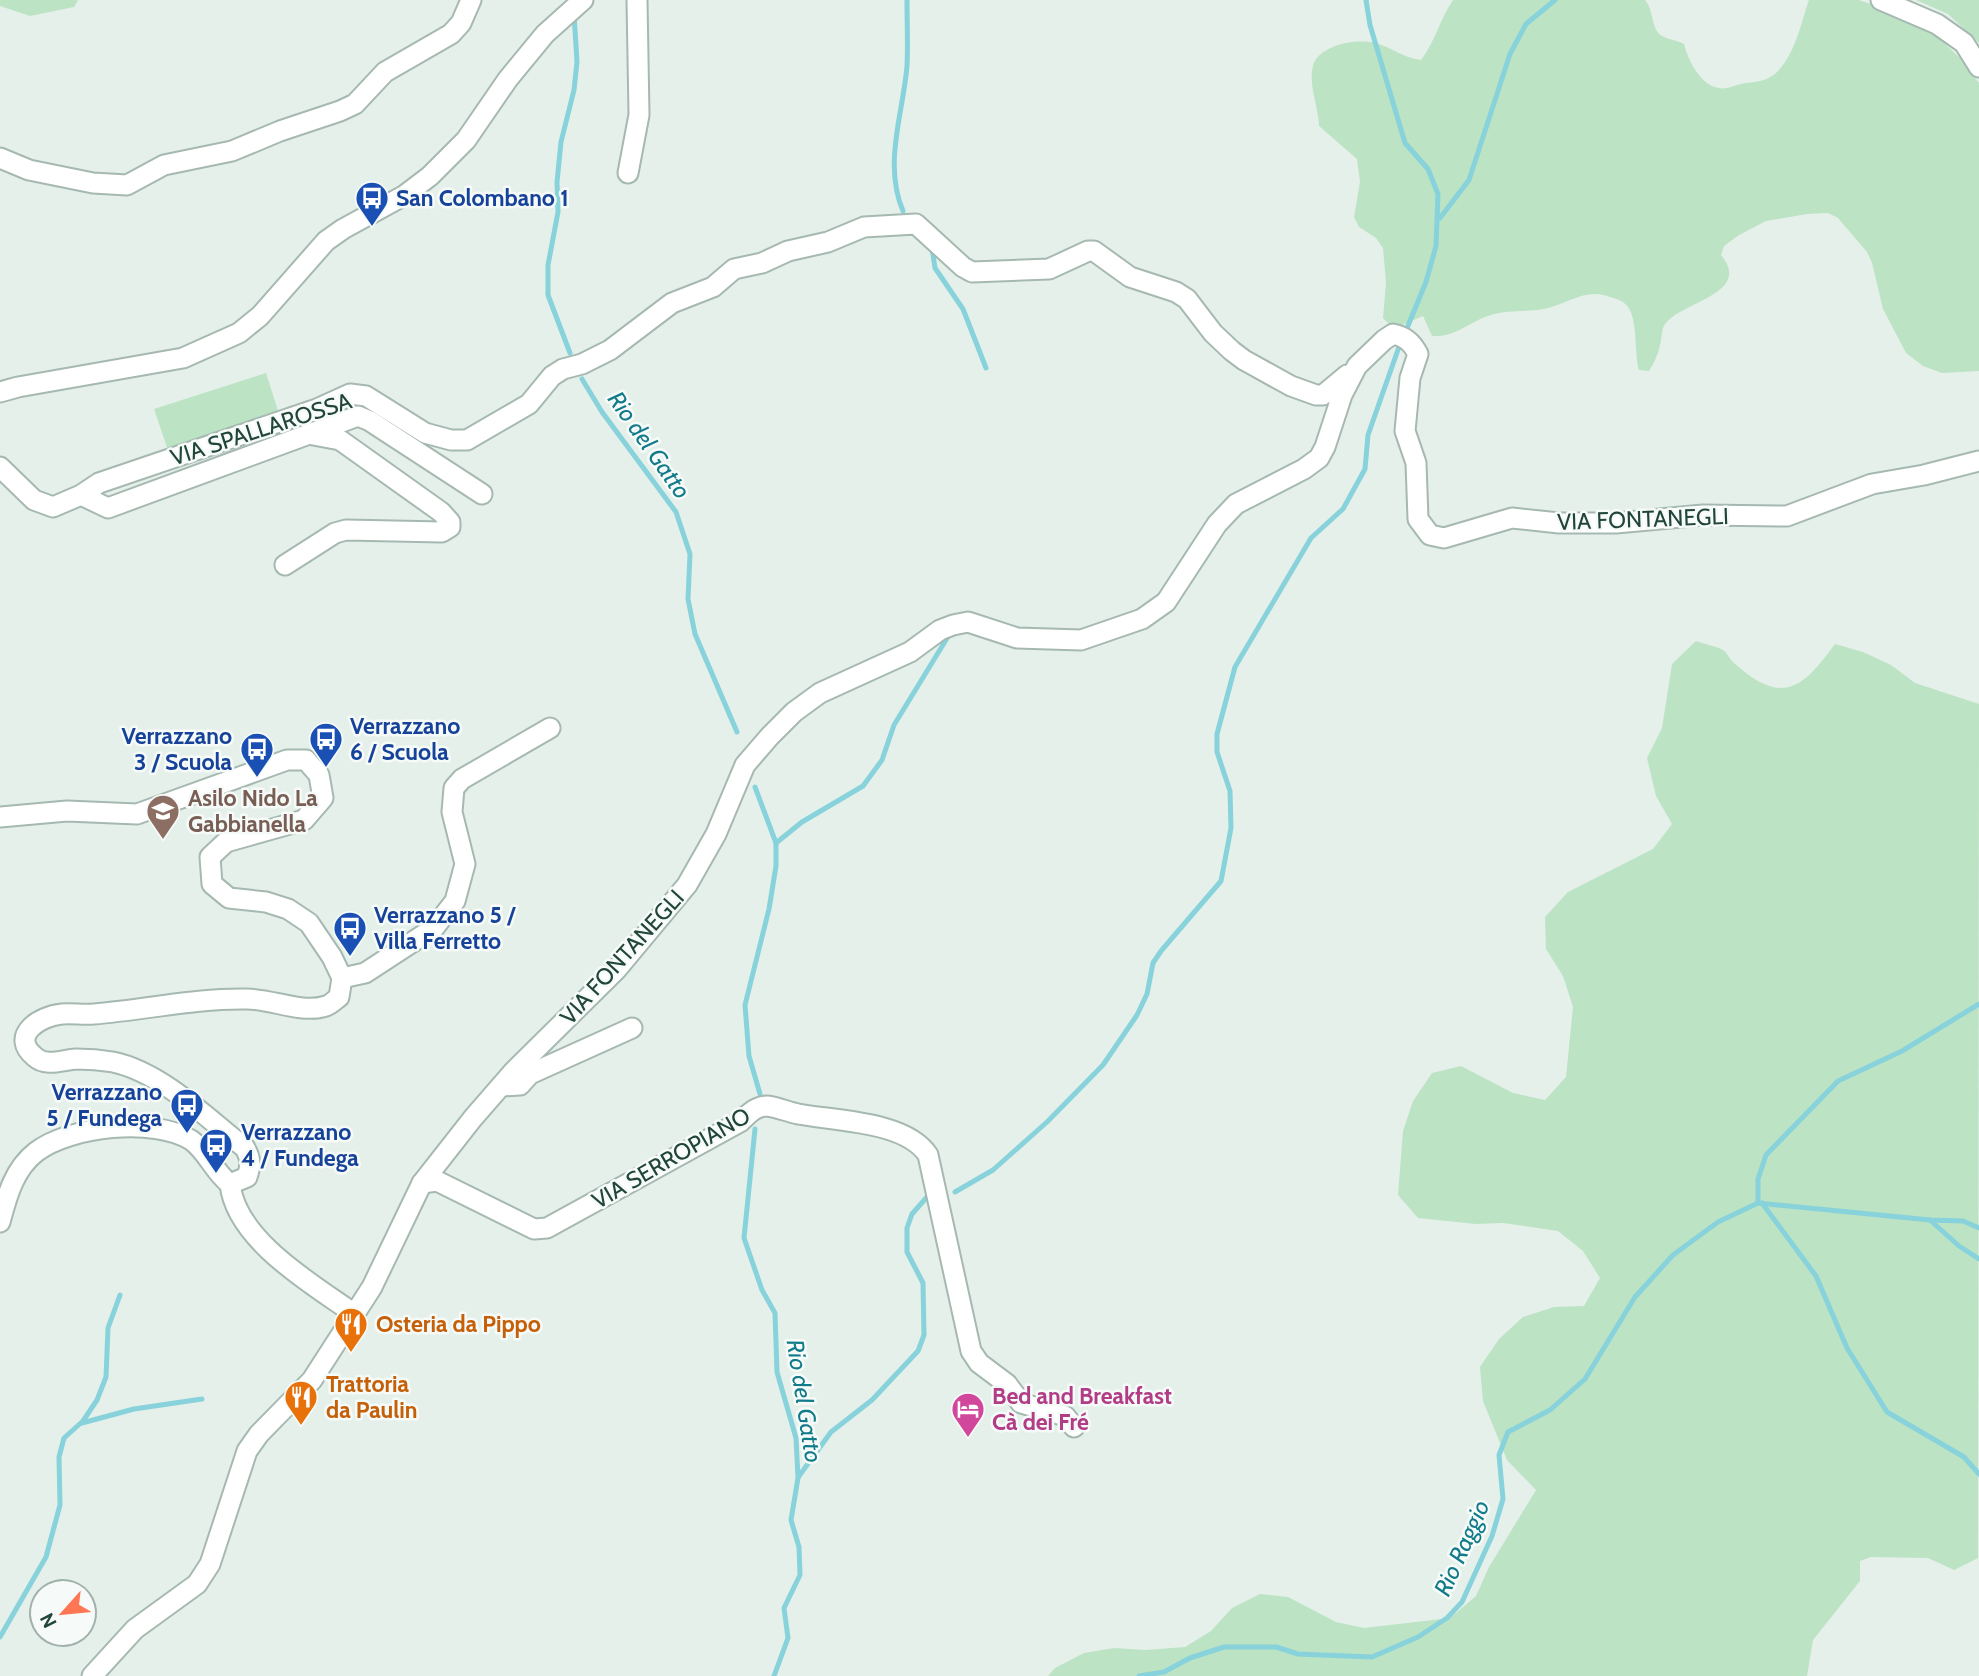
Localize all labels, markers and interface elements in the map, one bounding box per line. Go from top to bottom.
bus stop icon: San Colombano 1 [353,179,391,228]
place label: San Colombano 1 [396,184,569,212]
water label: Rio del Gatto [602,385,697,504]
street label: VIA SPALLAROSSA [167,386,355,472]
street label: VIA FONTANEGLI [1557,502,1729,536]
place label: Verrazzano 6 / Scuola [350,712,460,766]
bus stop icon: Verrazzano 6 / Scuola [307,720,345,769]
place label: Verrazzano 3 / Scuola [122,722,233,776]
bus stop icon: Verrazzano 3 / Scuola [238,730,276,779]
place label: Asilo Nido La Gabbianella [188,784,318,838]
school or university icon: Asilo Nido La Gabbianella [144,792,182,841]
street label: VIA FONTANEGLI [554,884,690,1030]
place label: Verrazzano 5 / Villa Ferretto [374,901,516,955]
bus stop icon: Verrazzano 5 / Villa Ferretto [331,909,369,958]
place label: Verrazzano 5 / Fundega [46,1078,163,1132]
bus stop icon: Verrazzano 5 / Fundega [168,1086,206,1135]
street label: VIA SERROPIANO [587,1101,755,1215]
place label: Verrazzano 4 / Fundega [241,1118,359,1172]
bus stop icon: Verrazzano 4 / Fundega [197,1126,235,1175]
restaurant icon: Osteria da Pippo [332,1305,370,1354]
place label: Osteria da Pippo [376,1310,541,1338]
water label: Rio del Gatto [780,1337,829,1465]
place label: Trattoria da Paulin [326,1370,418,1424]
restaurant icon: Trattoria da Paulin [282,1378,320,1427]
place label: Bed and Breakfast Cà dei Fré [992,1382,1172,1436]
hotel icon: Bed and Breakfast Cà dei Fré [949,1390,987,1439]
water label: Rio Raggio [1428,1495,1495,1600]
north arrow [28,1578,98,1648]
text: N [35,1609,62,1632]

